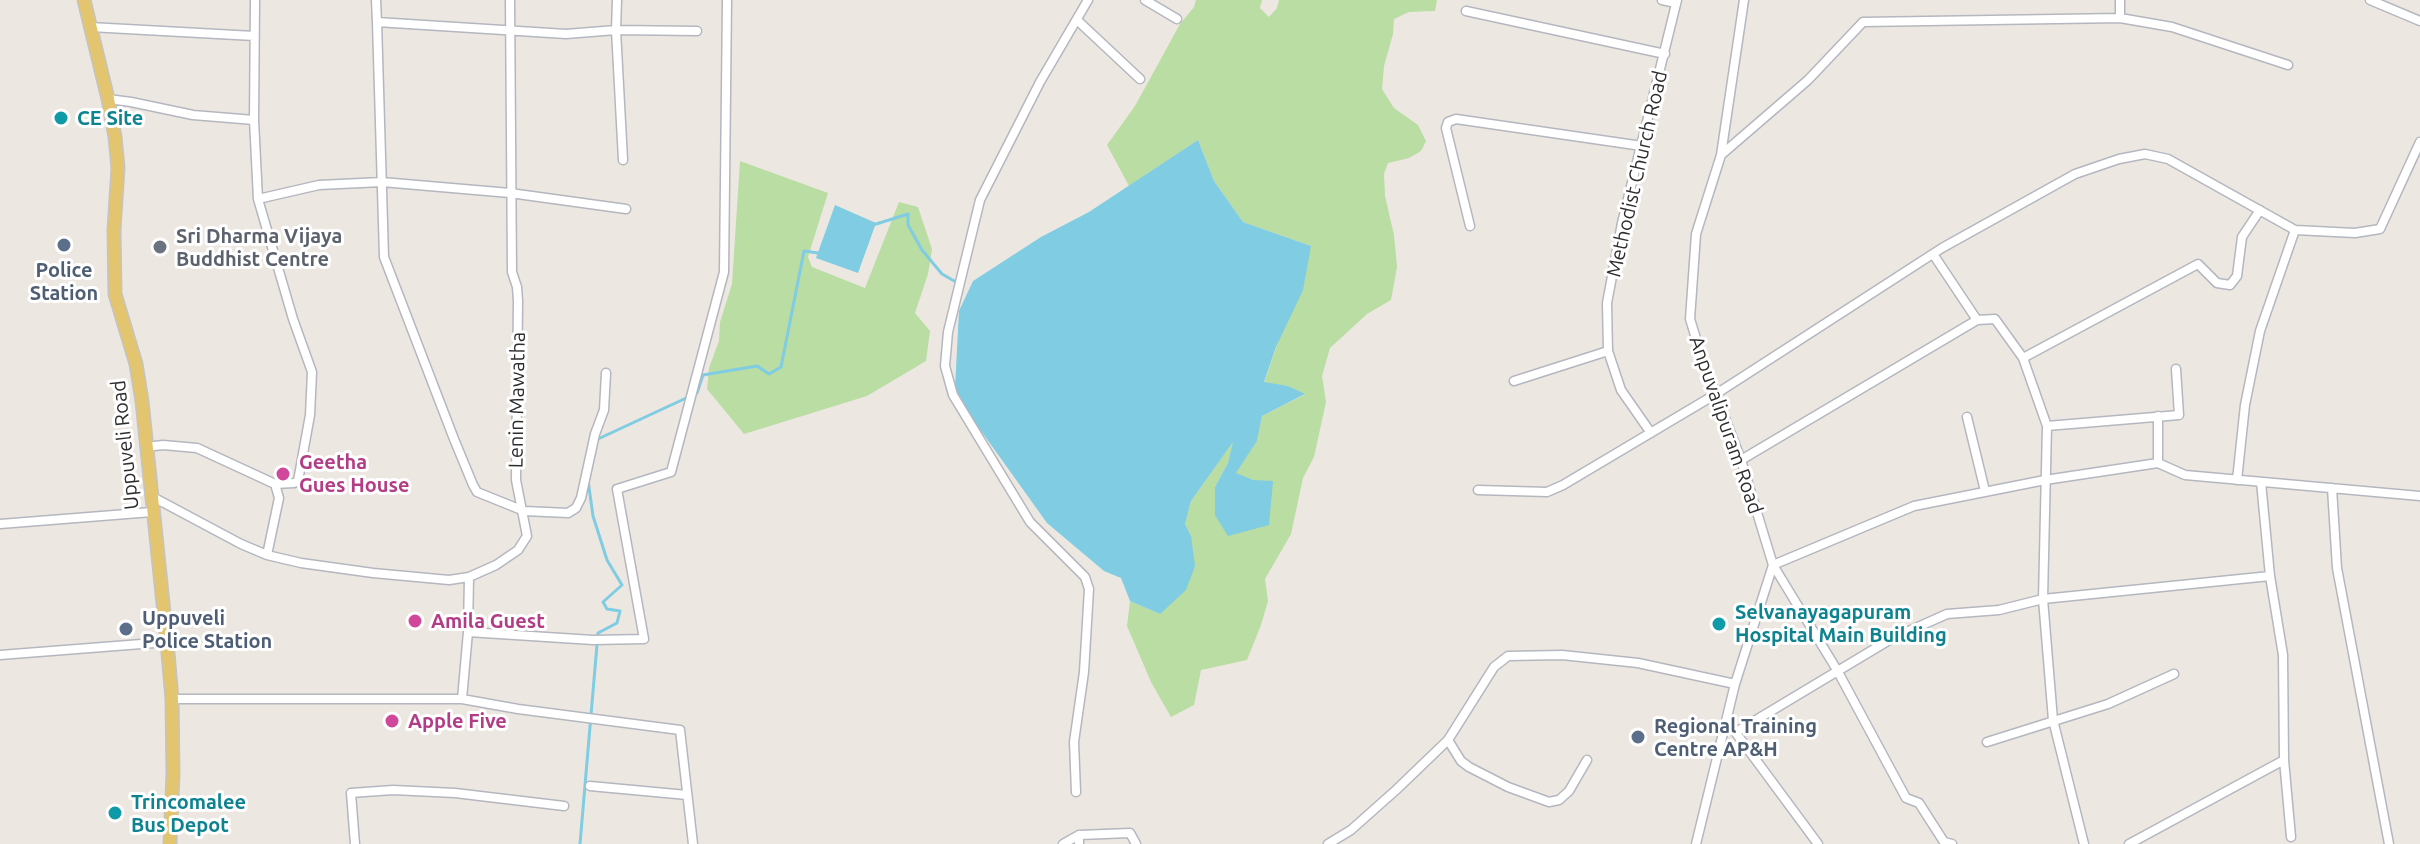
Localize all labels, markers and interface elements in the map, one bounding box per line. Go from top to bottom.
street label: Methodist Church Road [1602,68,1672,280]
place label: CE Site [77,106,143,130]
marker: CE Site [52,109,70,127]
place label: Sri Dharma Vijaya Buddhist Centre [176,224,342,271]
marker: Police Station [55,236,73,254]
marker: Sri Dharma Vijaya Buddhist Centre [151,238,169,256]
place label: Police Station [30,258,98,305]
street label: Lenin Mawatha [504,332,530,468]
street label: Anpuvalipuram Road [1684,333,1768,517]
street label: Uppuveli Road [106,379,144,511]
place label: Geetha Gues House [299,450,409,497]
marker: Geetha Gues House [274,465,292,483]
place label: Selvanayagapuram Hospital Main Building [1735,600,1947,647]
place label: Uppuveli Police Station [142,606,272,653]
place label: Amila Guest [431,609,545,633]
marker: Amila Guest [406,612,424,630]
marker: Selvanayagapuram Hospital Main Building [1710,615,1728,633]
marker: Uppuveli Police Station [117,620,135,638]
place label: Apple Five [408,709,507,733]
marker: Apple Five [383,712,401,730]
place label: Regional Training Centre AP&H [1654,714,1817,761]
marker: Regional Training Centre AP&H [1629,728,1647,746]
place label: Trincomalee Bus Depot [131,790,246,837]
marker: Trincomalee Bus Depot [106,804,124,822]

